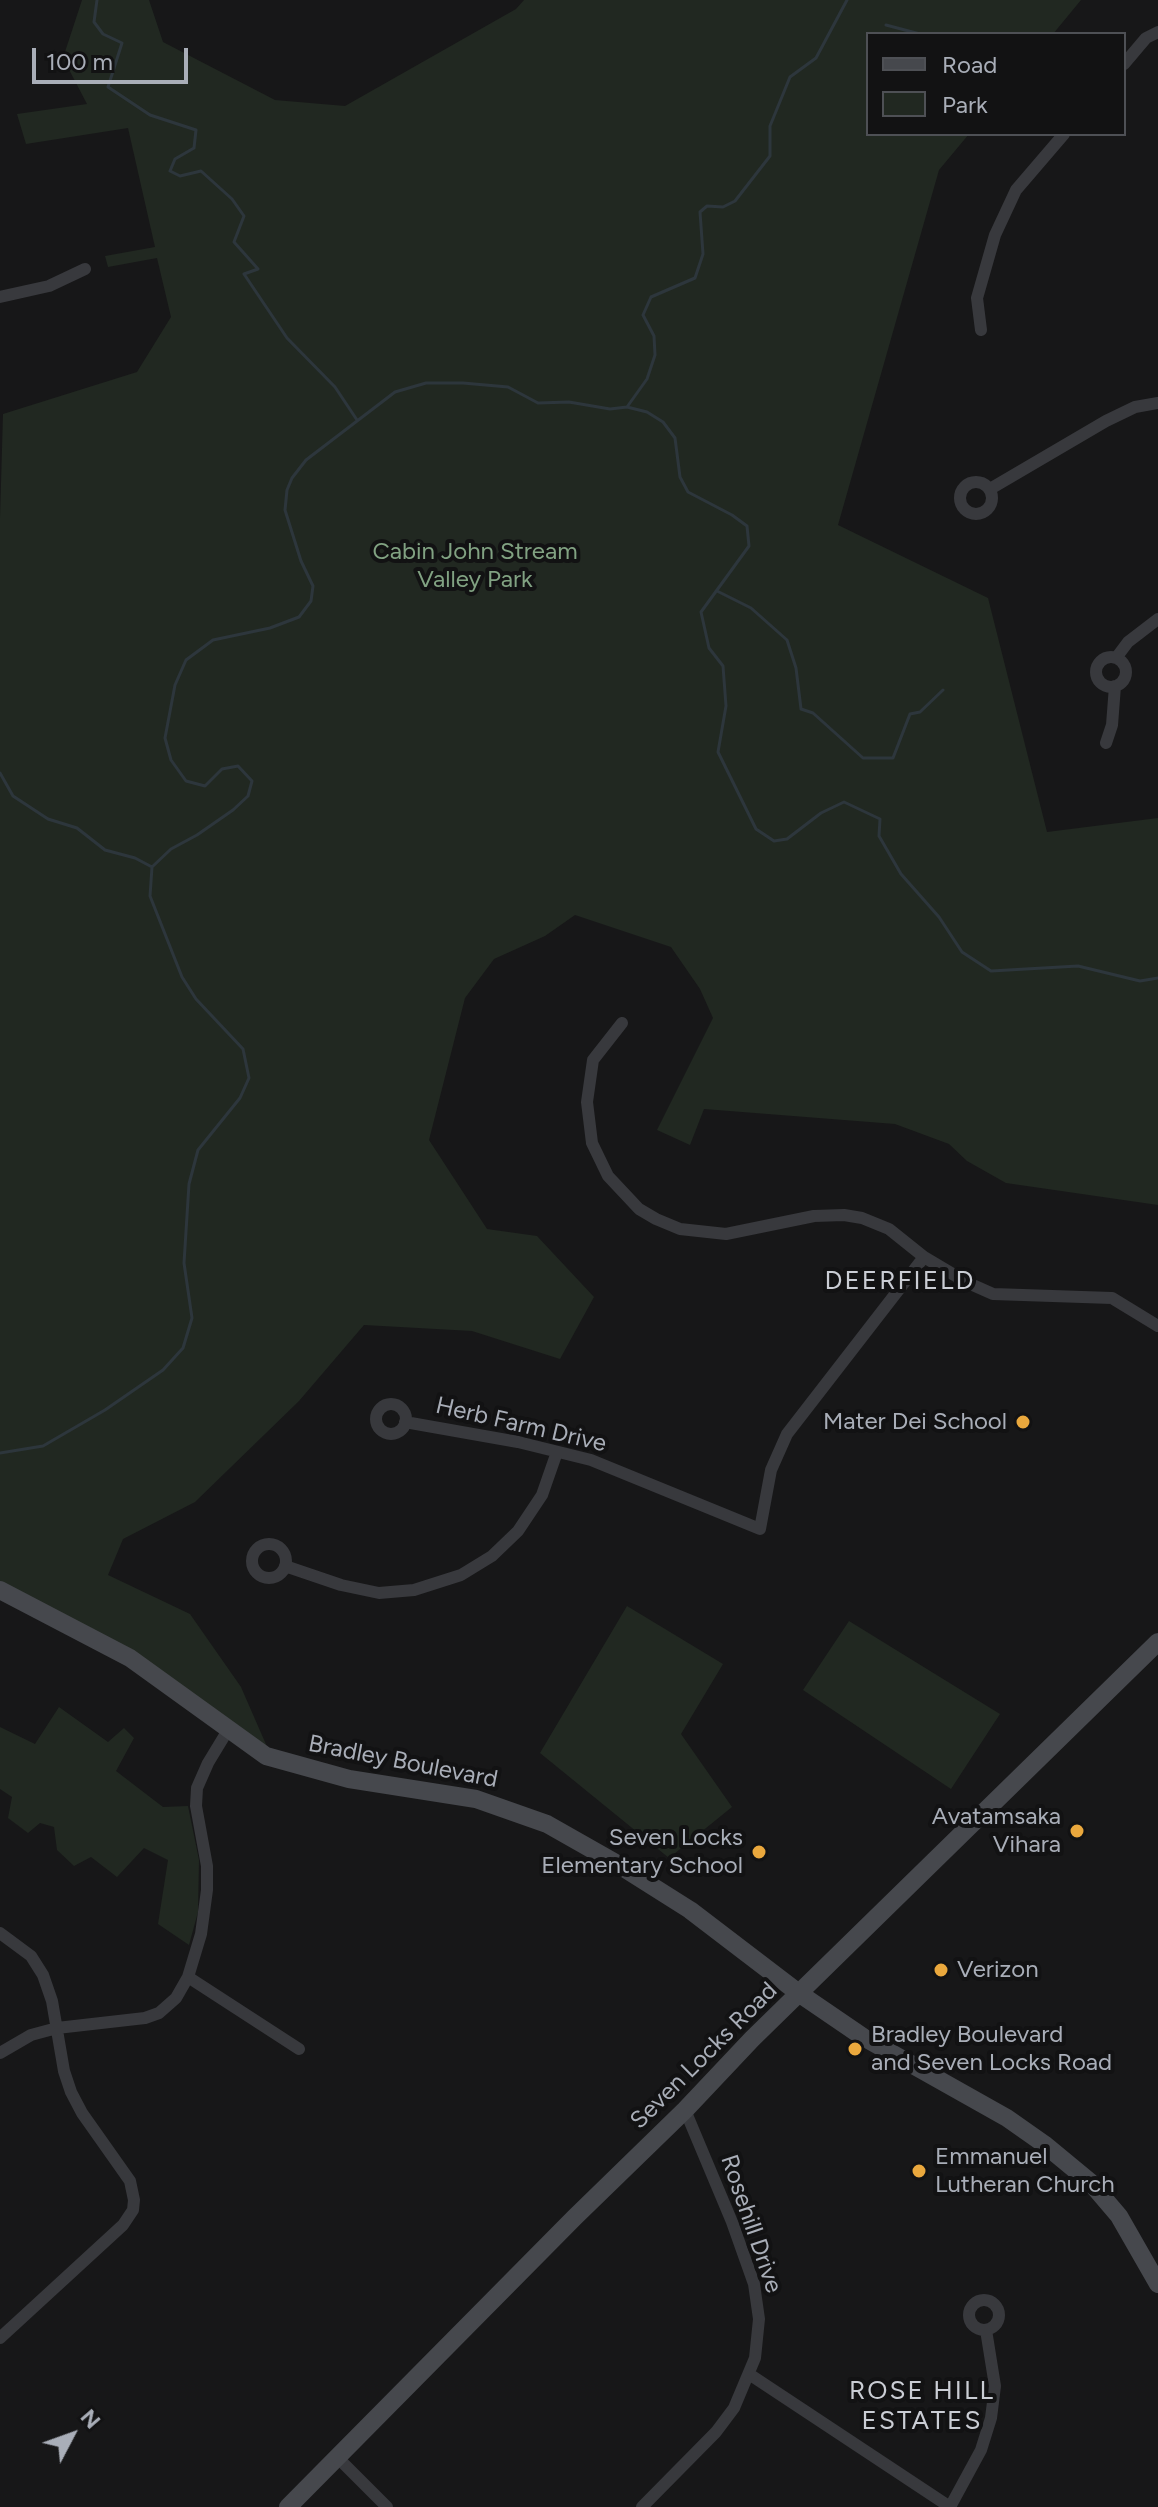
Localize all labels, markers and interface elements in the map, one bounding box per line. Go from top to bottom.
scale bar [36,32,192,82]
legend [866,32,1126,136]
text: 100 m [46,47,113,76]
text: Road [942,50,997,79]
text: Park [942,90,988,119]
park label: Cabin John Stream Valley Park [372,538,578,594]
district label: DEERFIELD [825,1265,975,1297]
street label: Herb Farm Drive [433,1391,609,1459]
place label: Mater Dei School [823,1408,1007,1436]
marker: Mater Dei School [1014,1413,1032,1431]
street label: Bradley Boulevard [306,1730,500,1794]
place label: Avatamsaka Vihara [932,1803,1061,1859]
marker: Avatamsaka Vihara [1068,1822,1086,1840]
place label: Seven Locks Elementary School [541,1824,743,1880]
marker: Seven Locks Elementary School [750,1843,768,1861]
place label: Verizon [957,1956,1039,1984]
marker: Verizon [932,1961,950,1979]
street label: Seven Locks Road [625,1977,783,2135]
place label: Bradley Boulevard and Seven Locks Road [871,2021,1112,2077]
marker: Bradley Boulevard and Seven Locks Road [846,2040,864,2058]
place label: Emmanuel Lutheran Church [935,2143,1115,2199]
street label: Rosehill Drive [714,2151,788,2297]
marker: Emmanuel Lutheran Church [910,2162,928,2180]
district label: ROSE HILL ESTATES [849,2375,995,2436]
north arrow [32,2395,112,2475]
text: N [75,2404,106,2434]

